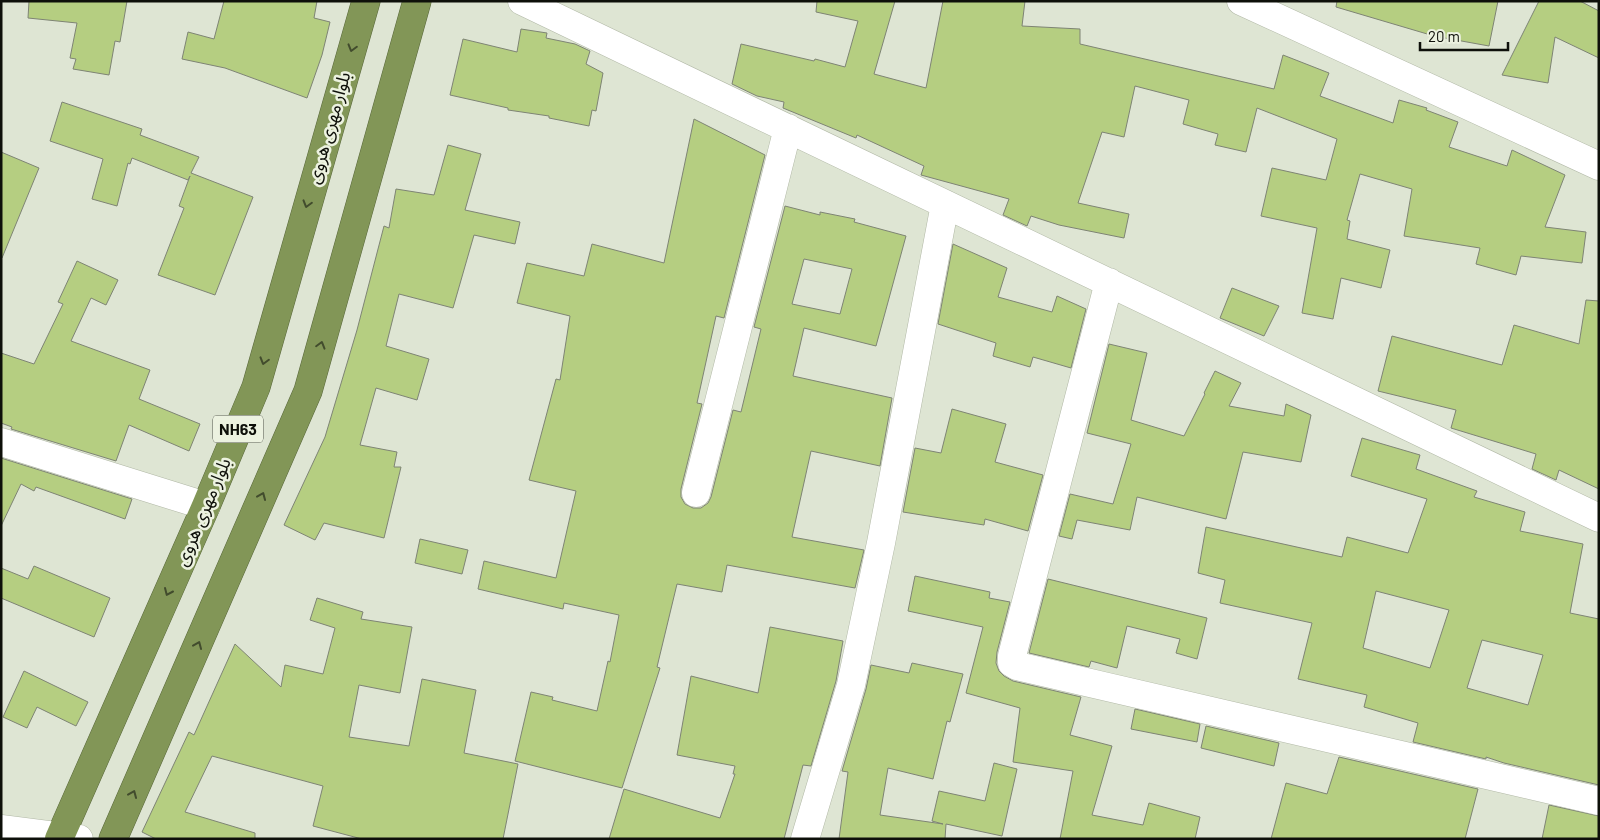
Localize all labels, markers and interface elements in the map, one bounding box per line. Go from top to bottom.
scale bar [1420,20,1508,52]
text: 20 m [1428,27,1460,45]
one-way arrow [348,44,358,52]
street label: بلوار مهری هروی [302,69,355,186]
one-way arrow [303,200,313,208]
one-way arrow [315,340,326,349]
one-way arrow [259,356,269,364]
road number: NH63 [213,416,263,442]
street label: بلوار مهری هروی [169,454,236,569]
one-way arrow [256,492,267,501]
one-way arrow [164,587,175,596]
one-way arrow [191,641,202,650]
one-way arrow [126,790,137,799]

